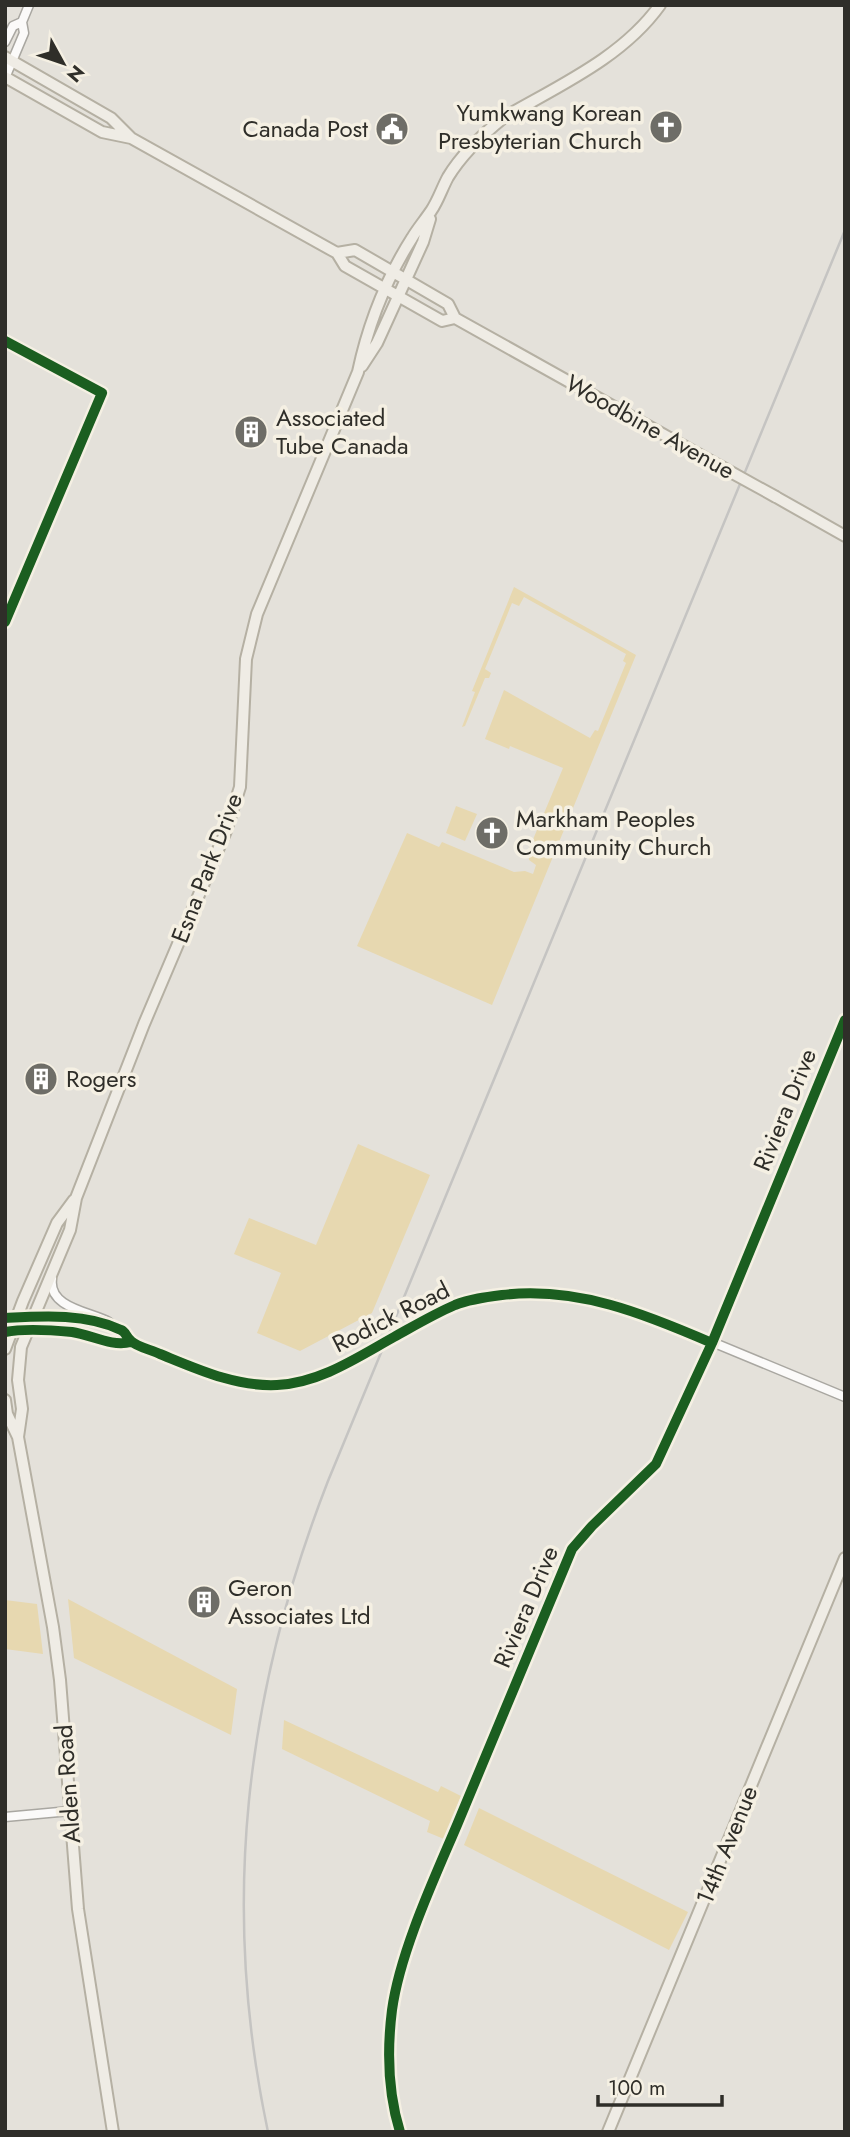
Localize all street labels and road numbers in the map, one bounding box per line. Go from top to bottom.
street label: Woodbine Avenue [559,366,741,488]
street label: Esna Park Drive [162,788,251,948]
street label: Riviera Drive [744,1043,825,1176]
street label: Rodick Road [326,1272,456,1361]
street label: Riviera Drive [484,1541,567,1673]
street label: Alden Road [46,1723,89,1845]
street label: 14th Avenue [687,1780,766,1909]

